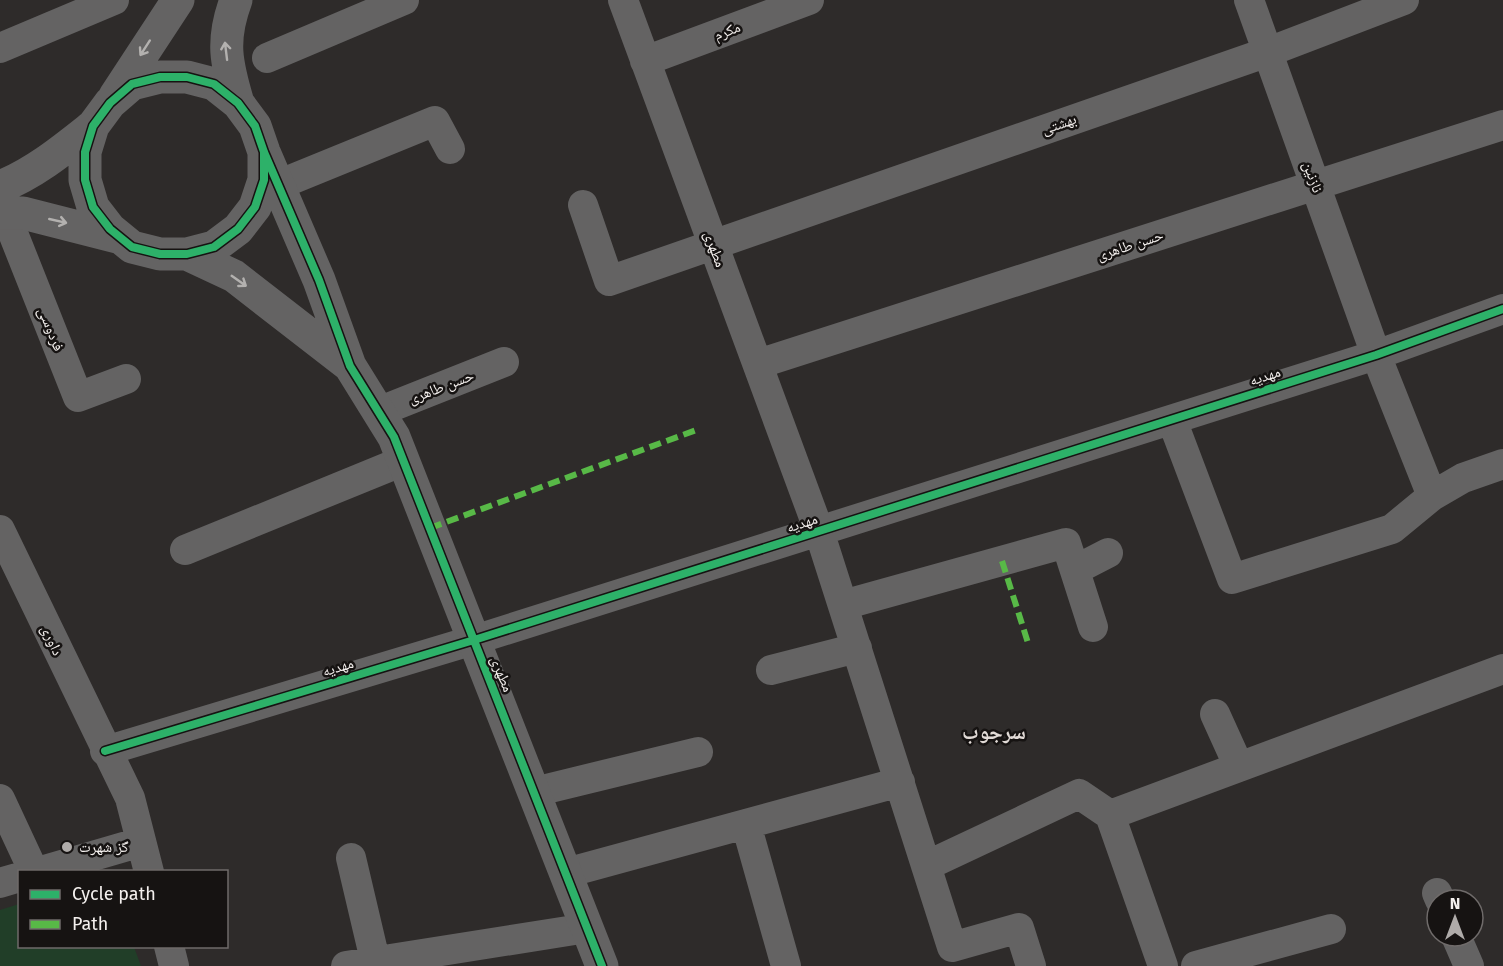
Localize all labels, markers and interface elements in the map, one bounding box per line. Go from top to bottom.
street label: مکرم [711,18,743,45]
one-way arrow [139,40,152,57]
one-way arrow [220,42,231,62]
street label: بهشتی [1039,110,1079,139]
street label: نازنین [1298,159,1327,195]
one-way arrow [48,216,67,228]
street label: حسن طاهری [1094,226,1166,265]
street label: مطهری [699,228,730,270]
one-way arrow [230,275,247,287]
street label: فردوسی [33,304,68,354]
street label: مهدیه [1247,363,1283,389]
street label: حسن طاهری [406,366,477,409]
street label: مهدیه [784,510,820,536]
street label: داوری [36,622,67,659]
street label: مطهری [486,653,517,695]
street label: مهدیه [320,654,356,680]
district label: سرجوب [962,719,1026,745]
place label: گز شهرت [79,838,129,856]
marker: گز شهرت [60,840,74,854]
legend [18,870,228,948]
text: Cycle path [72,883,156,905]
north arrow [1425,888,1485,948]
text: N [1450,894,1460,913]
text: Path [72,913,108,935]

